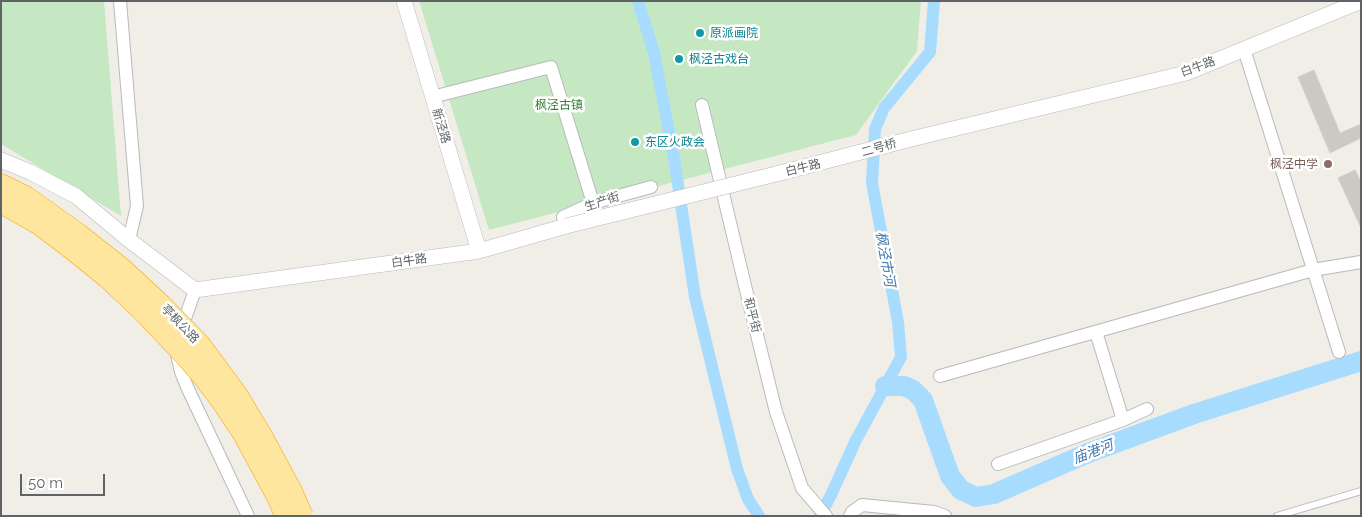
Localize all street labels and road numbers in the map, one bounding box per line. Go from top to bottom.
street label: 白牛路 [1179,54,1217,80]
street label: 新泾路 [429,107,453,145]
street label: 二号桥 [860,136,898,160]
street label: 白牛路 [784,157,822,179]
street label: 生产街 [583,190,621,214]
street label: 白牛路 [390,251,428,271]
street label: 和平街 [741,296,763,334]
street label: 亭枫公路 [158,302,202,346]

